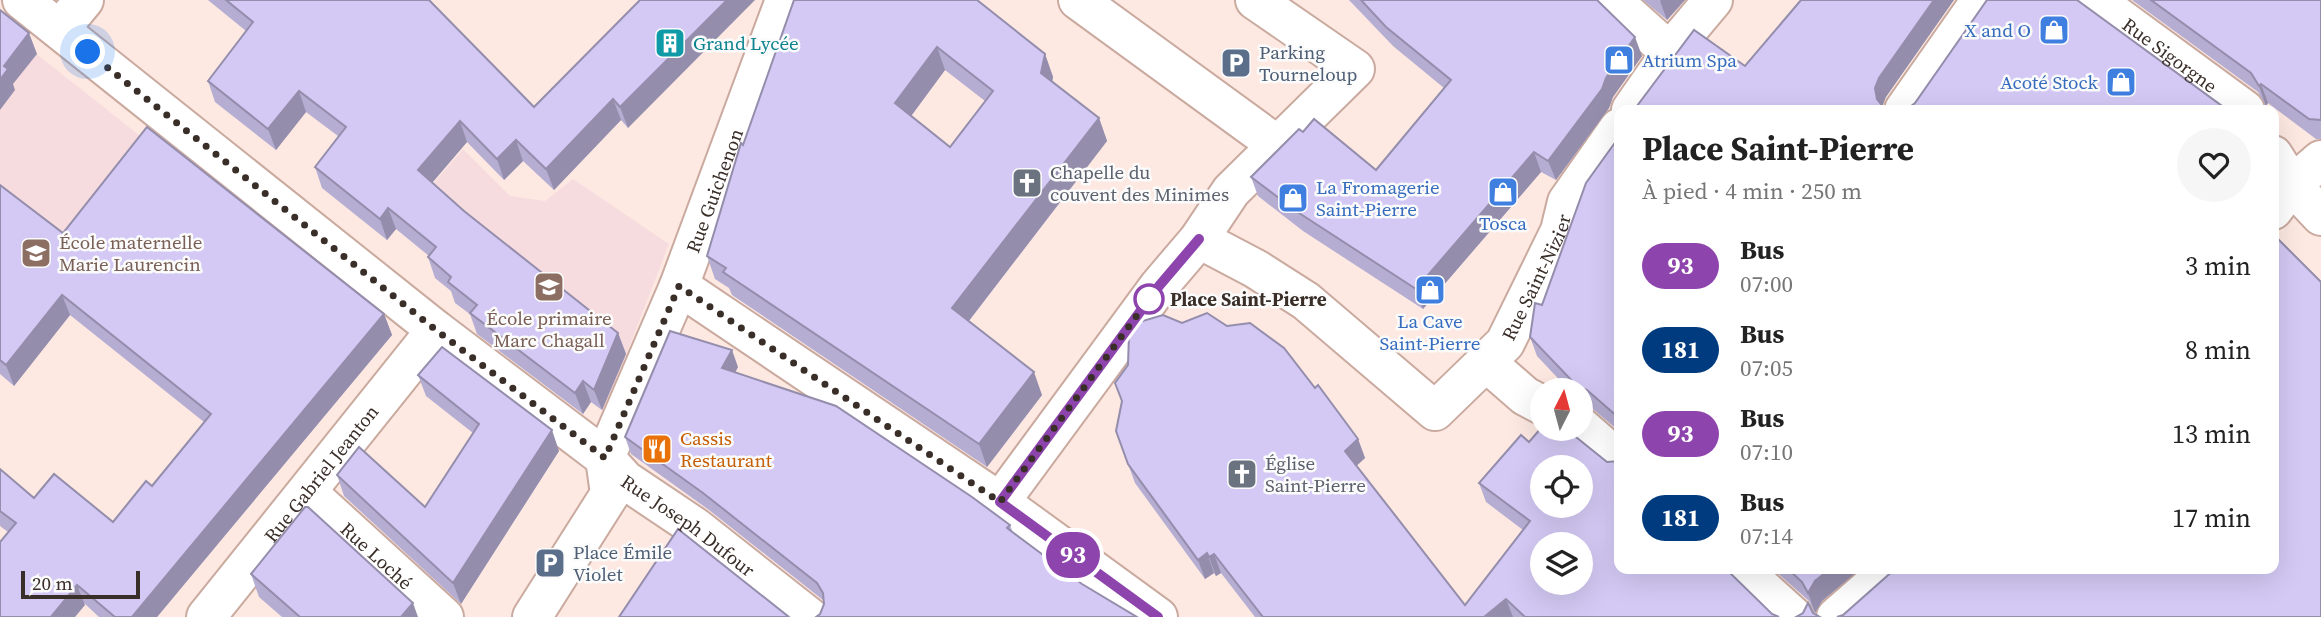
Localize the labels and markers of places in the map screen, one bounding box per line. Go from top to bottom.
shop icon: X and O [2037,13,2071,47]
place label: X and O [1965,17,2031,43]
building icon: Grand Lycée [653,26,687,60]
place label: Grand Lycée [693,30,799,56]
place label: Parking Tourneloup [1259,39,1357,87]
shop icon: Atrium Spa [1602,43,1636,77]
parking icon: Parking Tourneloup [1219,46,1253,80]
place label: Atrium Spa [1642,47,1737,73]
shop icon: Acoté Stock [2104,65,2138,99]
place label: Acoté Stock [2000,69,2099,95]
place label: Chapelle du couvent des Minimes [1050,159,1229,207]
church icon: Chapelle du couvent des Minimes [1010,166,1044,200]
place label: La Fromagerie Saint-Pierre [1316,174,1440,222]
shop icon: Tosca [1486,175,1520,209]
shop icon: La Fromagerie Saint-Pierre [1276,181,1310,215]
place label: Tosca [1479,210,1527,236]
place label: École maternelle Marie Laurencin [59,229,202,277]
school or university icon: École maternelle Marie Laurencin [19,236,53,270]
school or university icon: École primaire Marc Chagall [532,270,566,304]
shop icon: La Cave Saint-Pierre [1413,273,1447,307]
marker: Place Saint-Pierre [1134,284,1164,314]
place label: Place Saint-Pierre [1170,286,1327,312]
place label: École primaire Marc Chagall [486,305,612,353]
place label: La Cave Saint-Pierre [1380,308,1480,356]
place label: Cassis Restaurant [680,425,773,473]
restaurant icon: Cassis Restaurant [640,432,674,466]
place label: Église Saint-Pierre [1265,450,1366,498]
church icon: Église Saint-Pierre [1225,457,1259,491]
place label: Place Émile Violet [573,539,672,587]
parking icon: Place Émile Violet [533,546,567,580]

